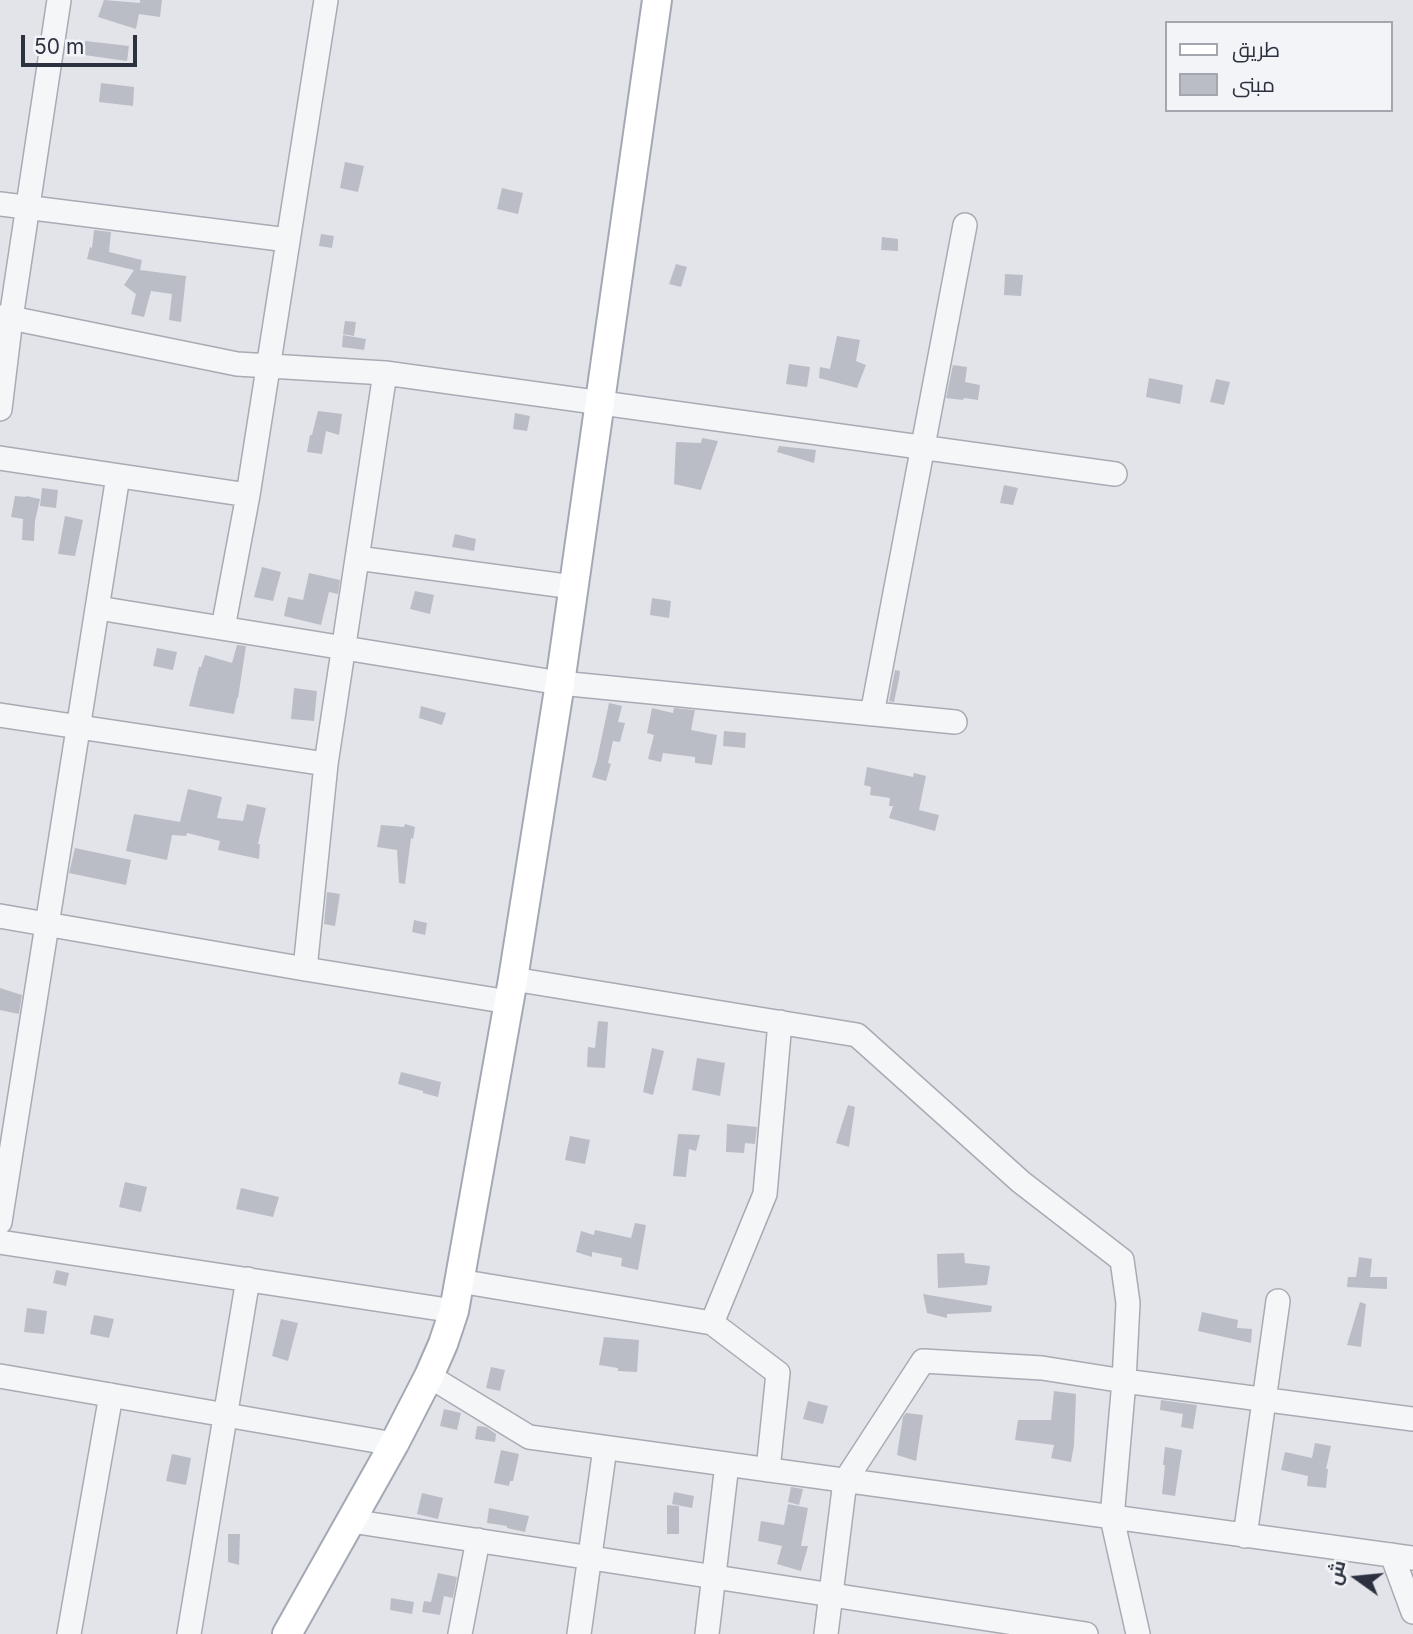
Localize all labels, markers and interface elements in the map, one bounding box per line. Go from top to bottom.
scale bar [24,21,140,65]
legend [1164,21,1392,112]
text: 50 m [34,34,84,59]
text: طريق [1232,37,1280,62]
text: مبنى [1232,72,1275,97]
north arrow [1322,1543,1392,1613]
text: ش [1322,1558,1350,1587]

